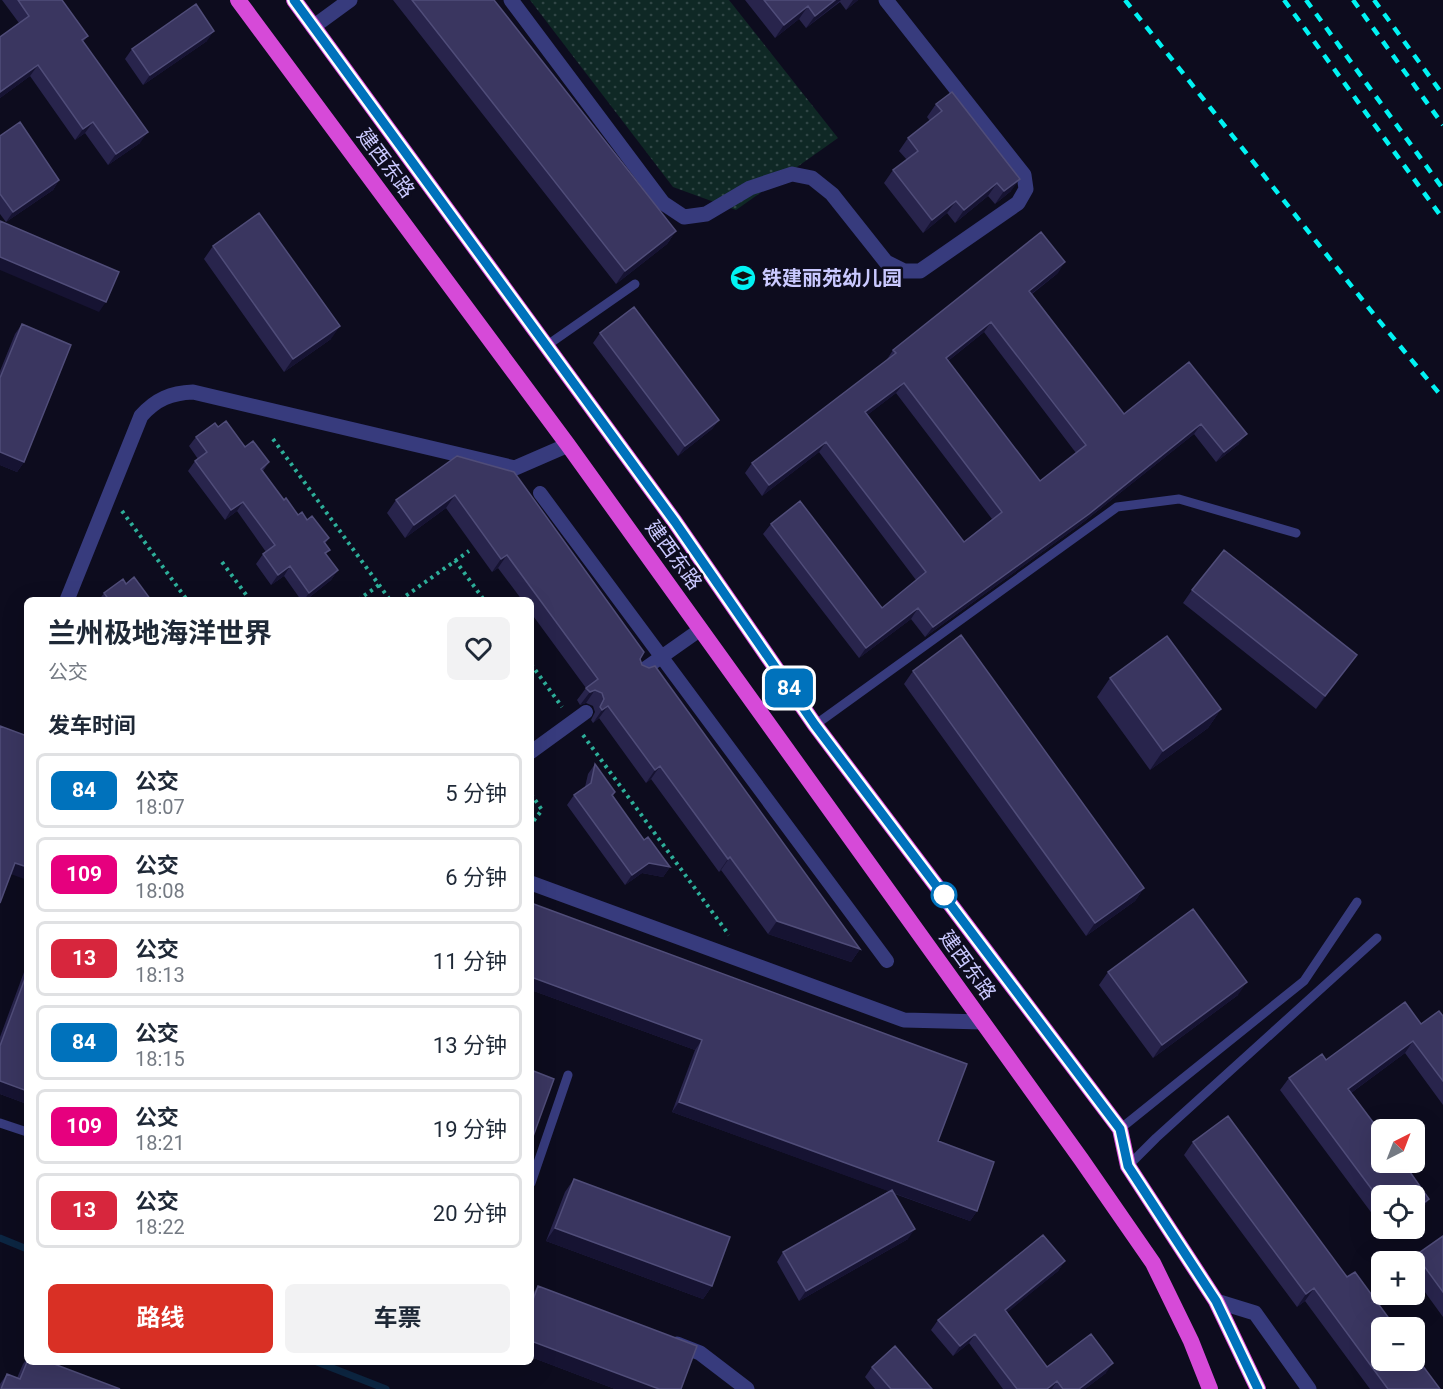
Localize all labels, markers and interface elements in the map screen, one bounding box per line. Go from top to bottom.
street label: 建西东路 [352,124,420,202]
school or university icon: 铁建丽苑幼儿园 [728,263,758,293]
place label: 铁建丽苑幼儿园 [762,266,902,290]
street label: 建西东路 [641,516,707,594]
text: 兰州极地海洋世界 [48,617,272,650]
button: heart [447,617,510,680]
text: 公交 [48,660,88,684]
line badge: 84 [762,668,816,708]
text: 84 [777,676,801,700]
text: 发车时间 [48,713,136,738]
text: 公交 [135,769,179,794]
text: 84 [72,778,96,802]
text: 5 分钟 [445,781,507,806]
text: 18:07 [135,795,185,819]
text: 公交 [135,853,179,878]
text: 109 [66,862,102,886]
text: 6 分钟 [445,865,507,890]
text: 18:08 [135,879,185,903]
unlabelled marker [931,882,957,908]
street label: 建西东路 [935,926,1001,1004]
text: 公交 [135,937,179,962]
text: 13 [72,946,96,970]
text: 11 分钟 [433,949,507,974]
text: 18:13 [135,963,185,987]
text: 公交 [135,1021,179,1046]
text: 84 [72,1030,96,1054]
text: 13 分钟 [433,1033,507,1058]
text: 18:15 [135,1047,185,1071]
text: 公交 [135,1105,179,1130]
text: 109 [66,1114,102,1138]
text: 19 分钟 [433,1117,507,1142]
north arrow [1371,1119,1425,1173]
map controls [1371,1119,1425,1371]
text: 18:21 [135,1131,185,1155]
button: locate [1371,1185,1425,1239]
text: 公交 [135,1189,179,1214]
text: 13 [72,1198,96,1222]
text: 20 分钟 [433,1201,507,1226]
text: 18:22 [135,1215,185,1239]
button: + [1371,1251,1425,1305]
button: 路线 [48,1284,273,1353]
button: 车票 [285,1284,510,1353]
button: − [1371,1317,1425,1371]

